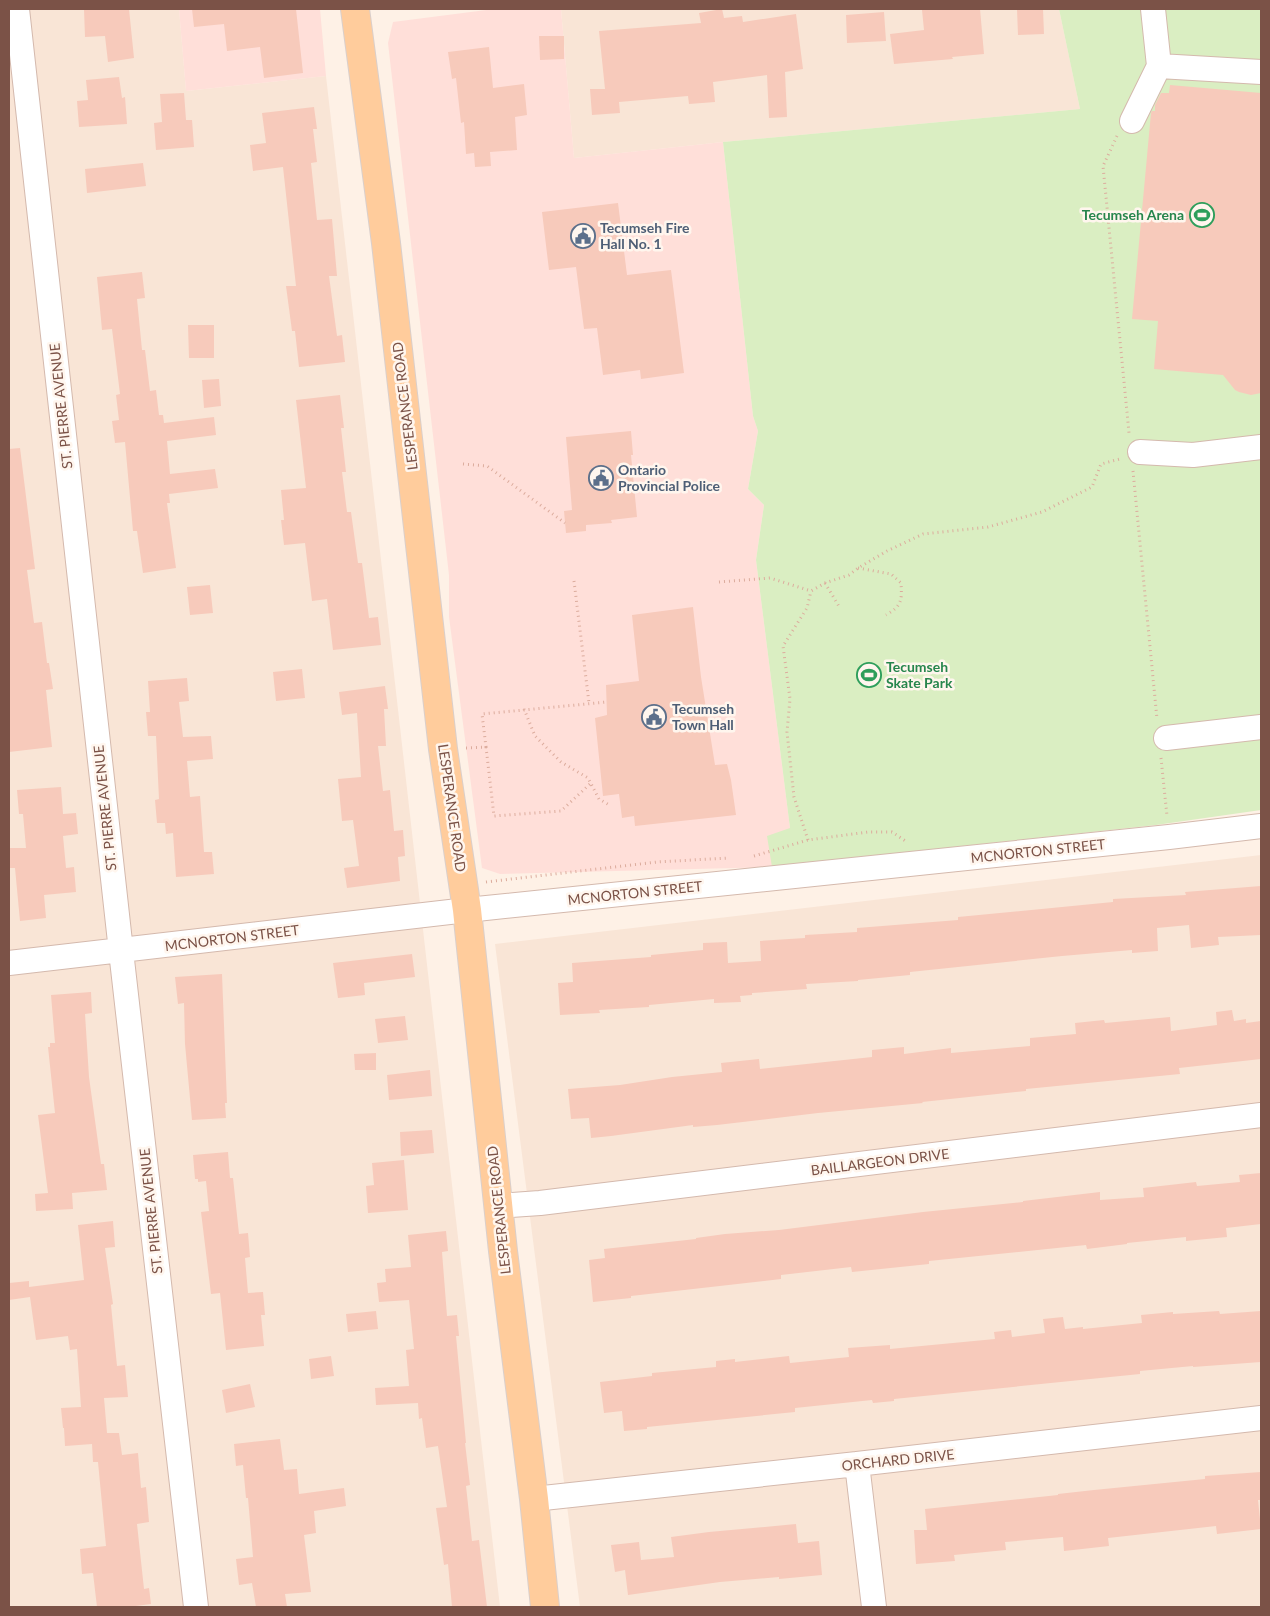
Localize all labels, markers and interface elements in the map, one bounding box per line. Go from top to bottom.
sports icon: Tecumseh Arena [1189,202,1215,228]
place label: Tecumseh Arena [1082,206,1184,223]
place label: Tecumseh Fire Hall No. 1 [600,219,690,252]
public building icon: Tecumseh Fire Hall No. 1 [570,223,596,249]
street label: LESPERANCE ROAD [388,341,421,471]
street label: ST. PIERRE AVENUE [45,342,76,470]
place label: Ontario Provincial Police [618,461,721,494]
public building icon: Ontario Provincial Police [588,465,614,491]
place label: Tecumseh Skate Park [886,658,953,691]
sports icon: Tecumseh Skate Park [856,662,882,688]
place label: Tecumseh Town Hall [672,700,734,733]
public building icon: Tecumseh Town Hall [641,704,667,730]
street label: LESPERANCE ROAD [435,743,470,873]
street label: ST. PIERRE AVENUE [89,744,120,872]
street label: MCNORTON STREET [970,835,1107,866]
street label: MCNORTON STREET [567,877,704,908]
street label: MCNORTON STREET [164,921,301,954]
street label: LESPERANCE ROAD [483,1145,514,1275]
street label: BAILLARGEON DRIVE [810,1145,950,1178]
street label: ST. PIERRE AVENUE [135,1147,166,1275]
street label: ORCHARD DRIVE [841,1445,955,1474]

